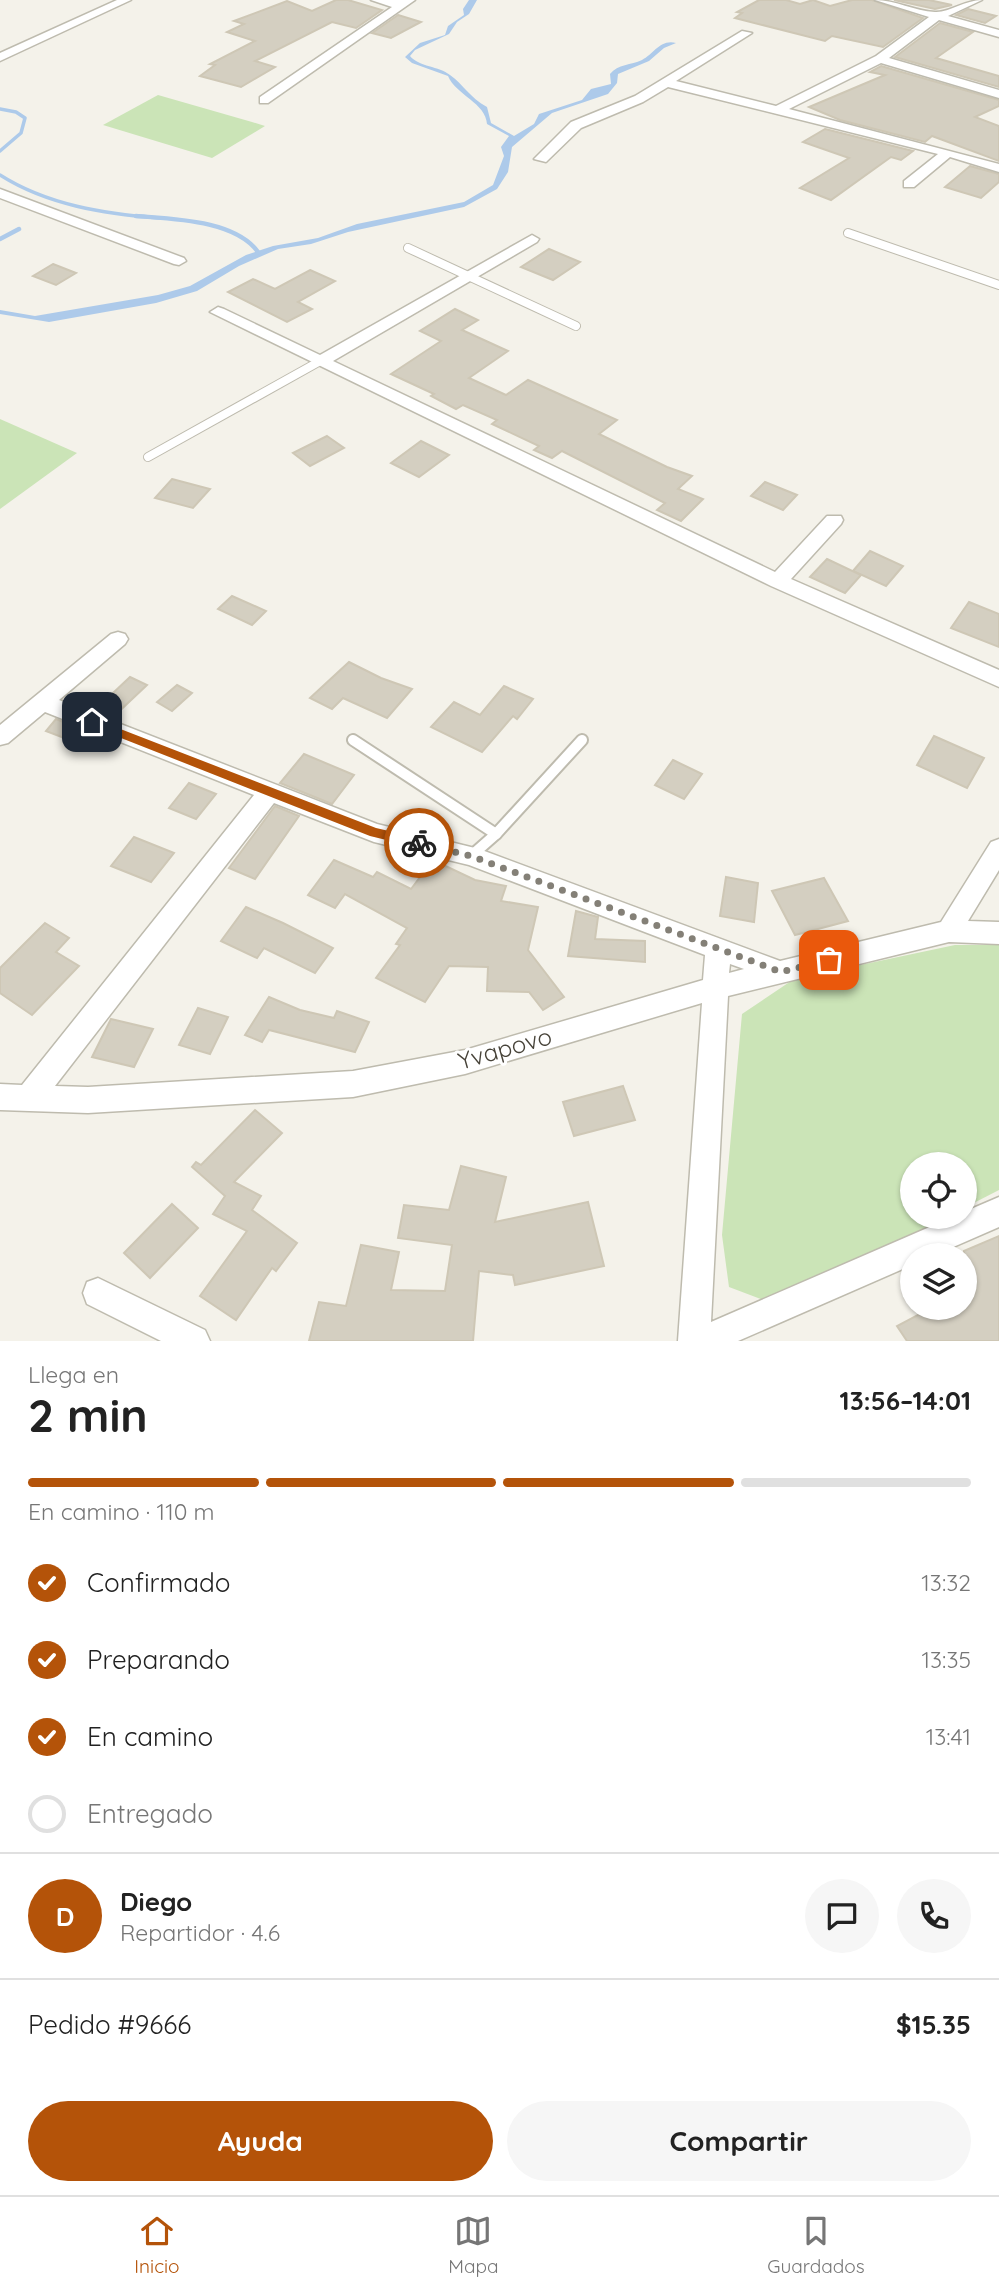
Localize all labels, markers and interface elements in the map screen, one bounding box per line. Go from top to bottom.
pin [62,692,122,752]
icon: home [73,703,111,741]
courier [384,808,454,878]
icon: bike [400,824,438,862]
pin [799,930,859,990]
icon: bag [810,941,848,979]
street label: Yvapovo [454,1020,555,1076]
map controls [900,1152,977,1320]
button: locate [900,1152,977,1229]
button: layers [900,1243,977,1320]
text: Llega en [28,1360,119,1389]
text: 13:56–14:01 [840,1384,971,1417]
text: 2 min [28,1386,148,1444]
text: En camino · 110 m [28,1497,215,1526]
icon: check [28,1564,66,1602]
text: Confirmado [87,1566,231,1599]
text: 13:32 [921,1568,971,1597]
icon: check [28,1641,66,1679]
text: Preparando [87,1643,230,1676]
text: 13:35 [922,1645,971,1674]
icon: check [28,1718,66,1756]
text: En camino [87,1720,213,1753]
text: 13:41 [926,1722,971,1751]
text: Entregado [87,1797,213,1830]
button: chat [805,1879,879,1953]
button: phone [897,1879,971,1953]
text: Diego [120,1885,192,1918]
text: D [56,1900,74,1933]
text: Repartidor · 4.6 [120,1918,280,1947]
text: Pedido #9666 [28,2008,191,2041]
text: $15.35 [896,2008,971,2041]
button: Ayuda [28,2101,493,2181]
button: Compartir [507,2101,971,2181]
tab: Inicio [134,2212,180,2278]
tab: Mapa [448,2212,499,2278]
tab: Guardados [767,2212,865,2278]

